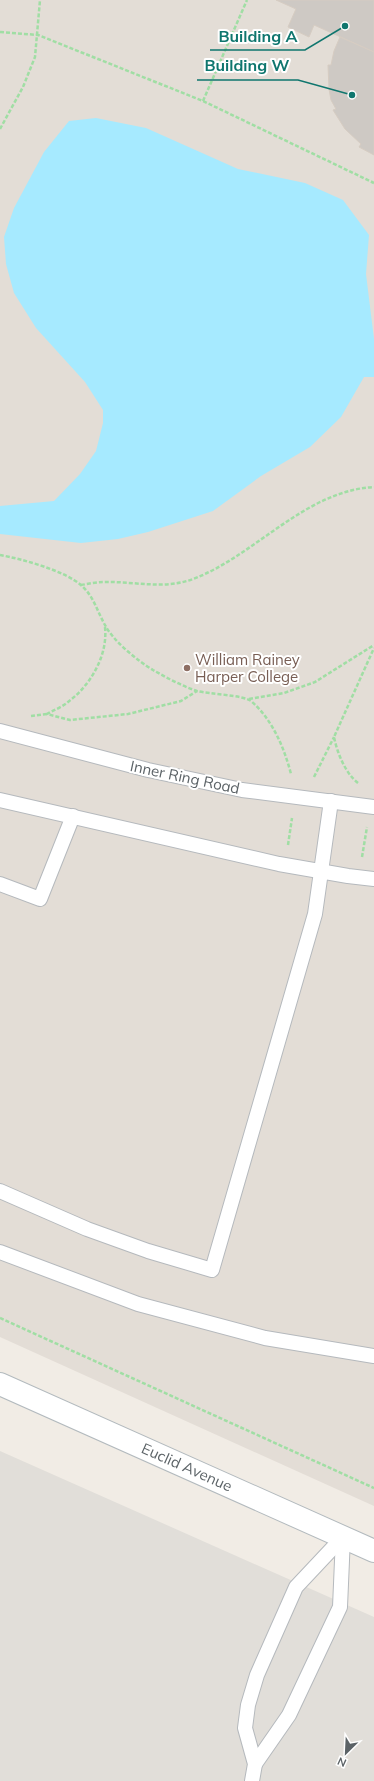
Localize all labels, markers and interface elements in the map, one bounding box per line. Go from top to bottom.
callout: Building A [210,22,305,50]
text: Building A [218,26,298,46]
callout: Building W [197,52,298,80]
text: Building W [205,55,290,75]
place label: William Rainey Harper College [195,650,300,686]
marker: William Rainey Harper College [182,663,192,673]
street label: Inner Ring Road [129,756,241,798]
street label: Euclid Avenue [139,1439,235,1495]
north arrow [326,1733,366,1773]
text: N [335,1754,349,1770]

